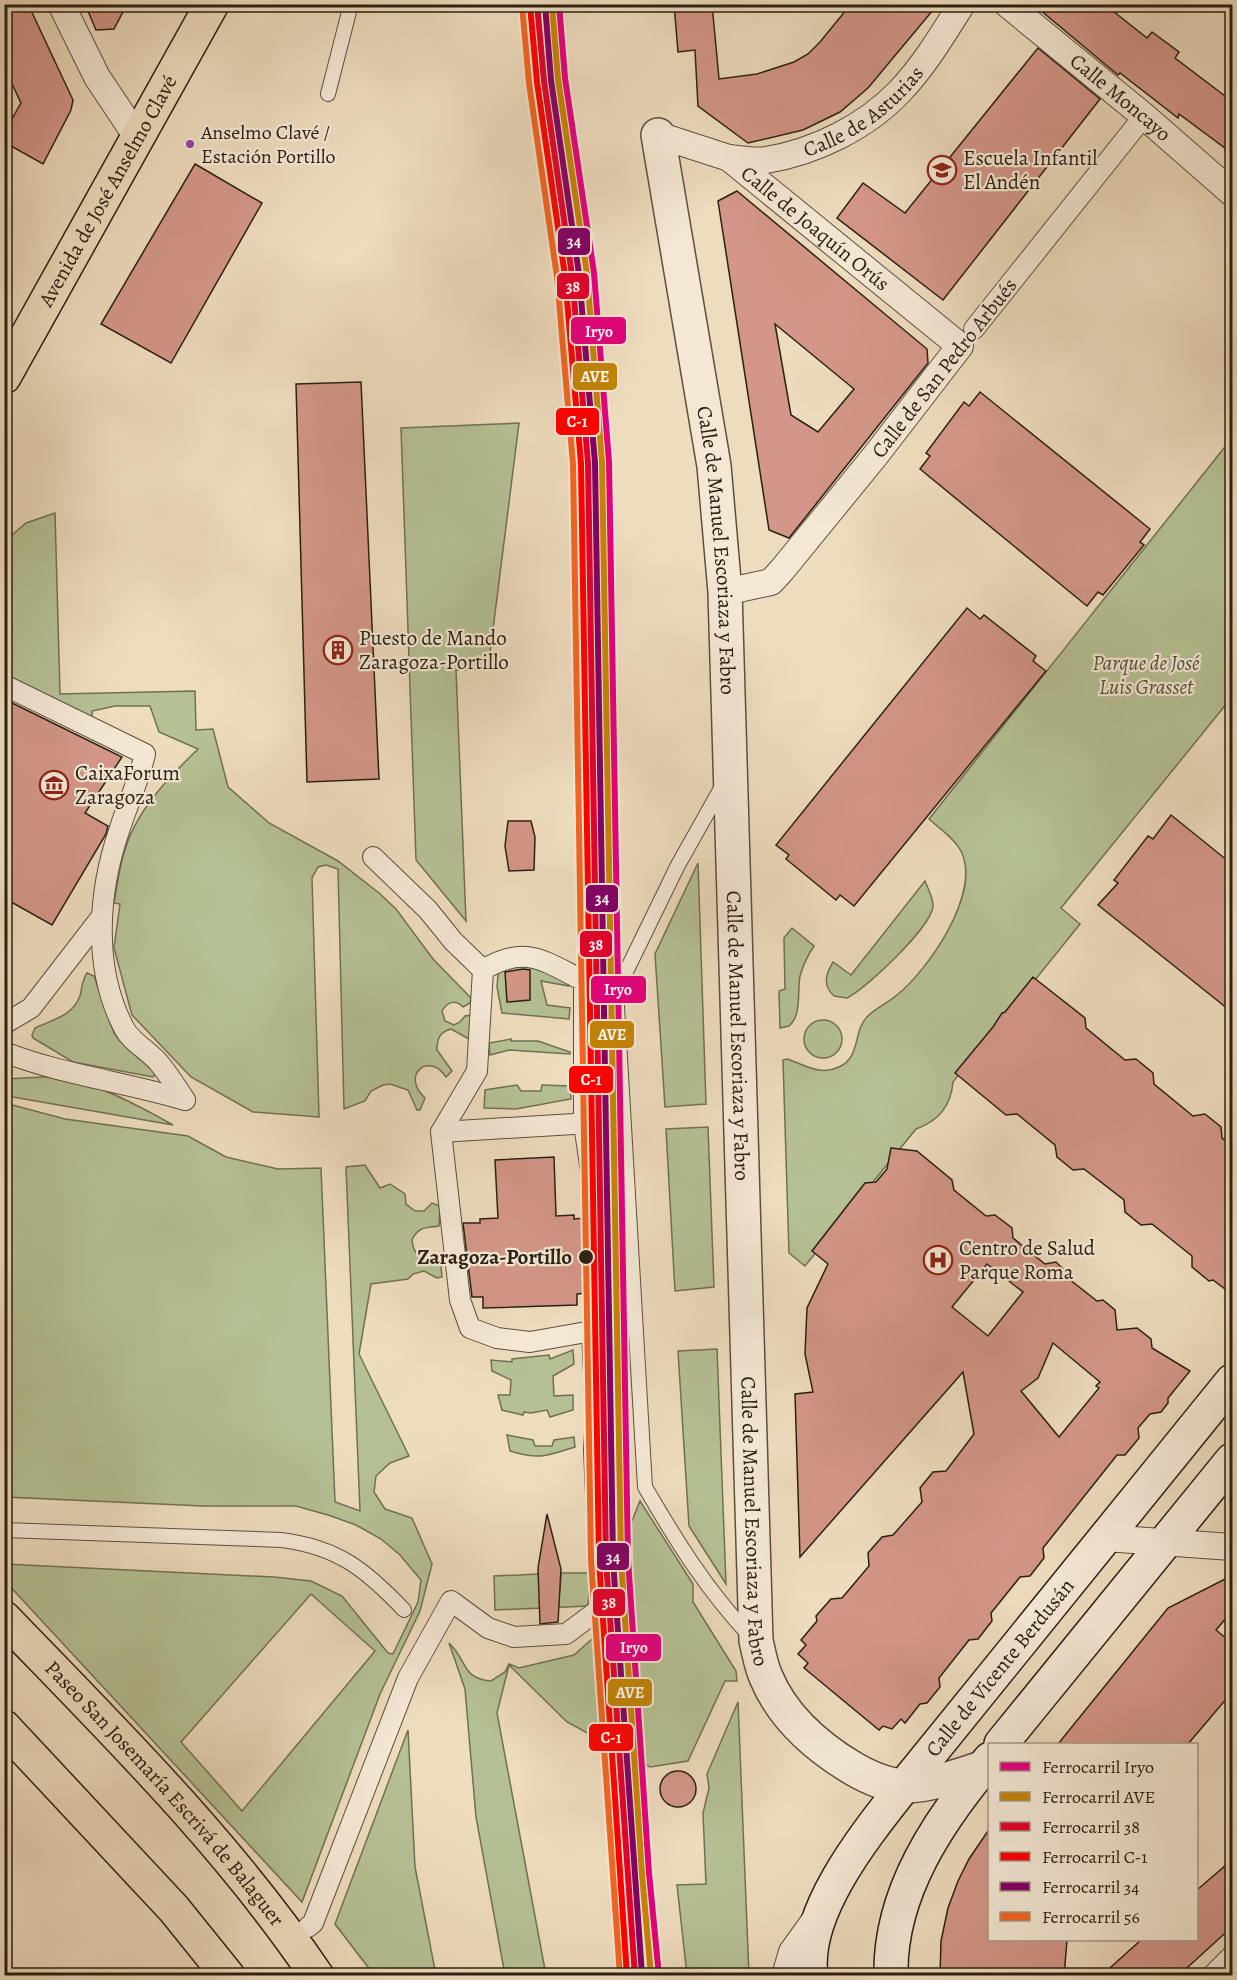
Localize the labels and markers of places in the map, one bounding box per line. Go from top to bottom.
place label: Anselmo Clavé / Estación Portillo [200,119,336,170]
marker: Anselmo Clavé / Estación Portillo [184,138,196,150]
place label: Escuela Infantil El Andén [963,144,1097,196]
school or university icon: Escuela Infantil El Andén [926,154,958,186]
place label: Puesto de Mando Zaragoza-Portillo [359,624,509,676]
building icon: Puesto de Mando Zaragoza-Portillo [322,634,354,666]
place label: CaixaForum Zaragoza [75,759,180,811]
museum icon: CaixaForum Zaragoza [38,769,70,801]
place label: Centro de Salud Parque Roma [959,1234,1096,1286]
place label: Zaragoza-Portillo [417,1243,572,1271]
hospital icon: Centro de Salud Parque Roma [922,1244,954,1276]
marker: Zaragoza-Portillo [577,1248,595,1266]

